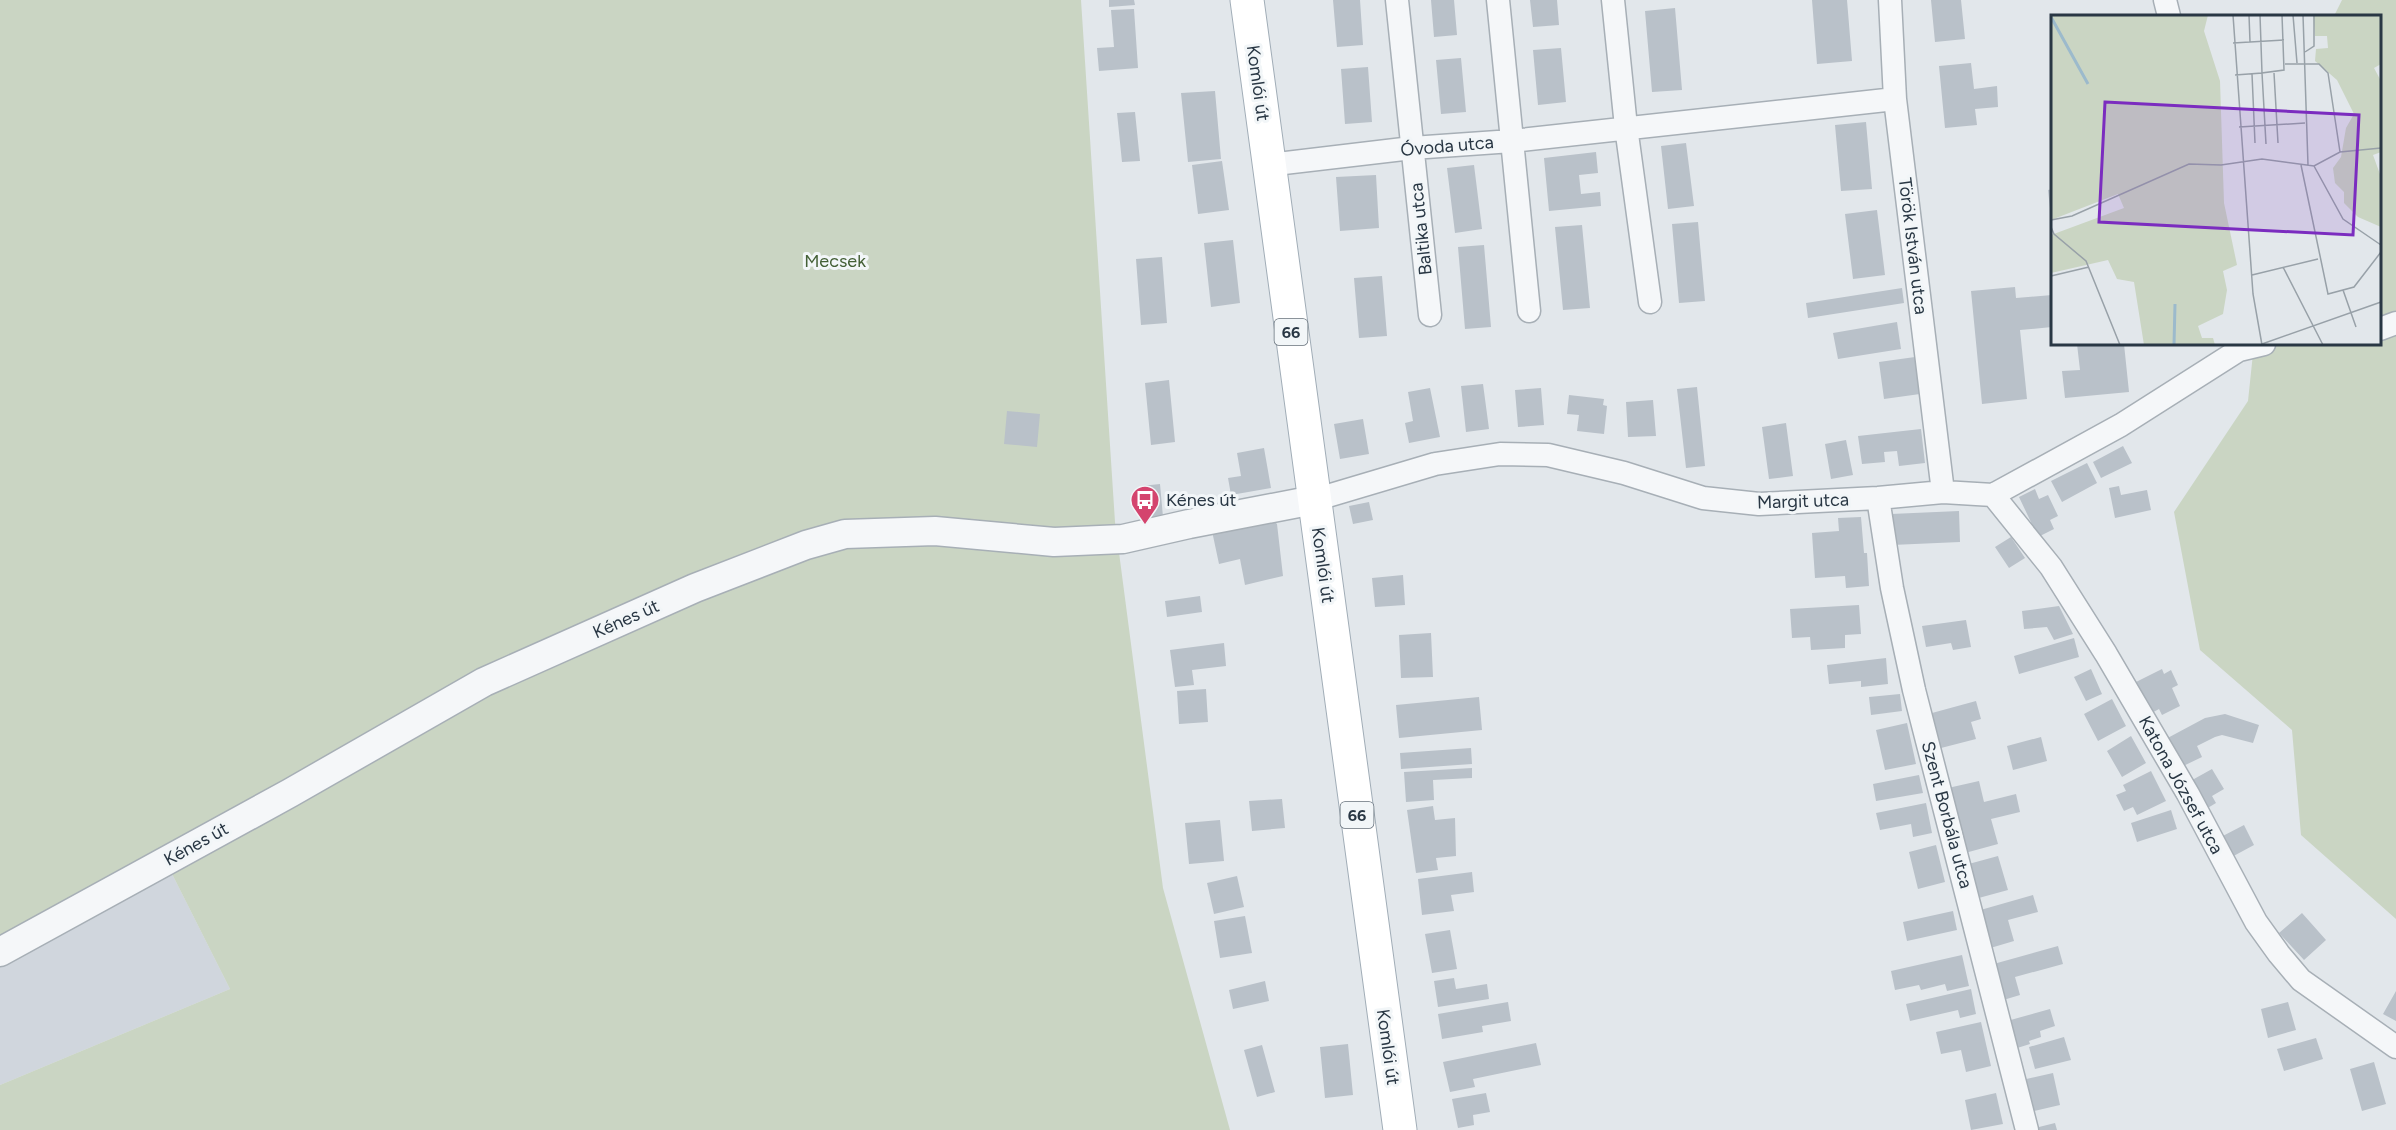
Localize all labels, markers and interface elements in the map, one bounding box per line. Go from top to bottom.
inset map [2051,15,2381,345]
street label: Komlói út [1242,44,1274,123]
street label: Óvoda utca [1399,131,1495,161]
street label: Török István utca [1894,176,1932,316]
street label: Baltika utca [1405,182,1437,276]
park label: Mecsek [804,250,866,272]
road number: 66 [1274,319,1308,345]
bus stop icon: Kénes út [1129,484,1161,526]
street label: Margit utca [1757,488,1849,514]
place label: Kénes út [1166,489,1236,511]
street label: Komlói út [1307,526,1339,605]
street label: Kénes út [589,595,663,643]
street label: Katona József utca [2134,712,2228,858]
street label: Szent Borbála utca [1917,739,1977,891]
road number: 66 [1340,802,1374,828]
street label: Kénes út [160,817,232,871]
street label: Komlói út [1372,1008,1404,1087]

